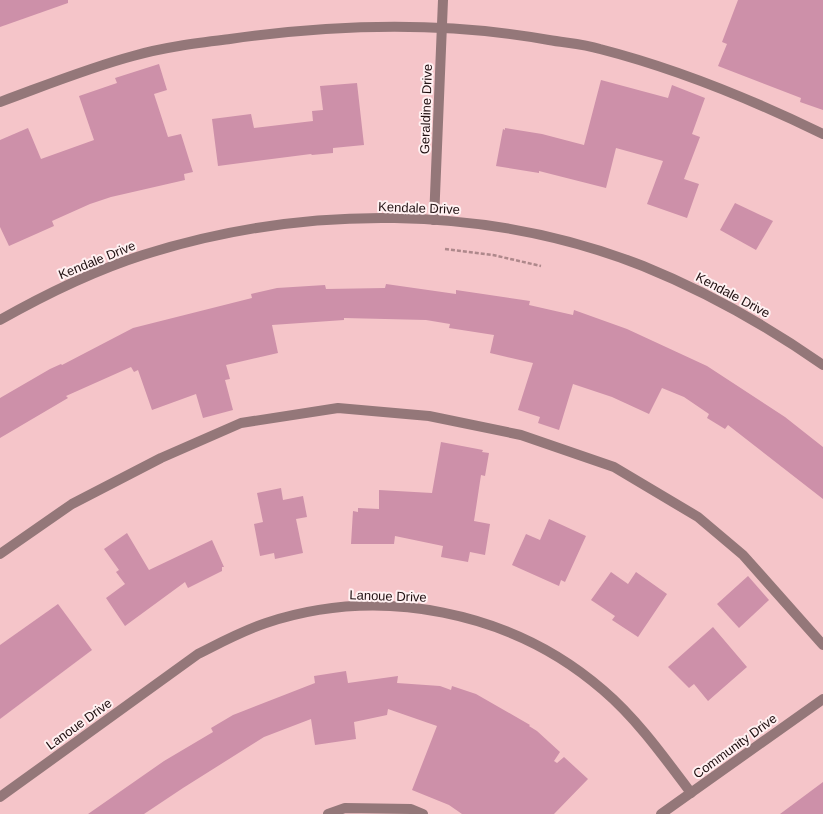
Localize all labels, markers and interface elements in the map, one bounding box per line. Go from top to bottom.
street label: Geraldine Drive [417,64,435,154]
street label: Kendale Drive [378,199,460,217]
street label: Kendale Drive [56,238,138,282]
street label: Kendale Drive [693,269,773,321]
street label: Lanoue Drive [349,587,427,605]
street label: Lanoue Drive [43,695,115,753]
street label: Community Drive [690,711,780,781]

